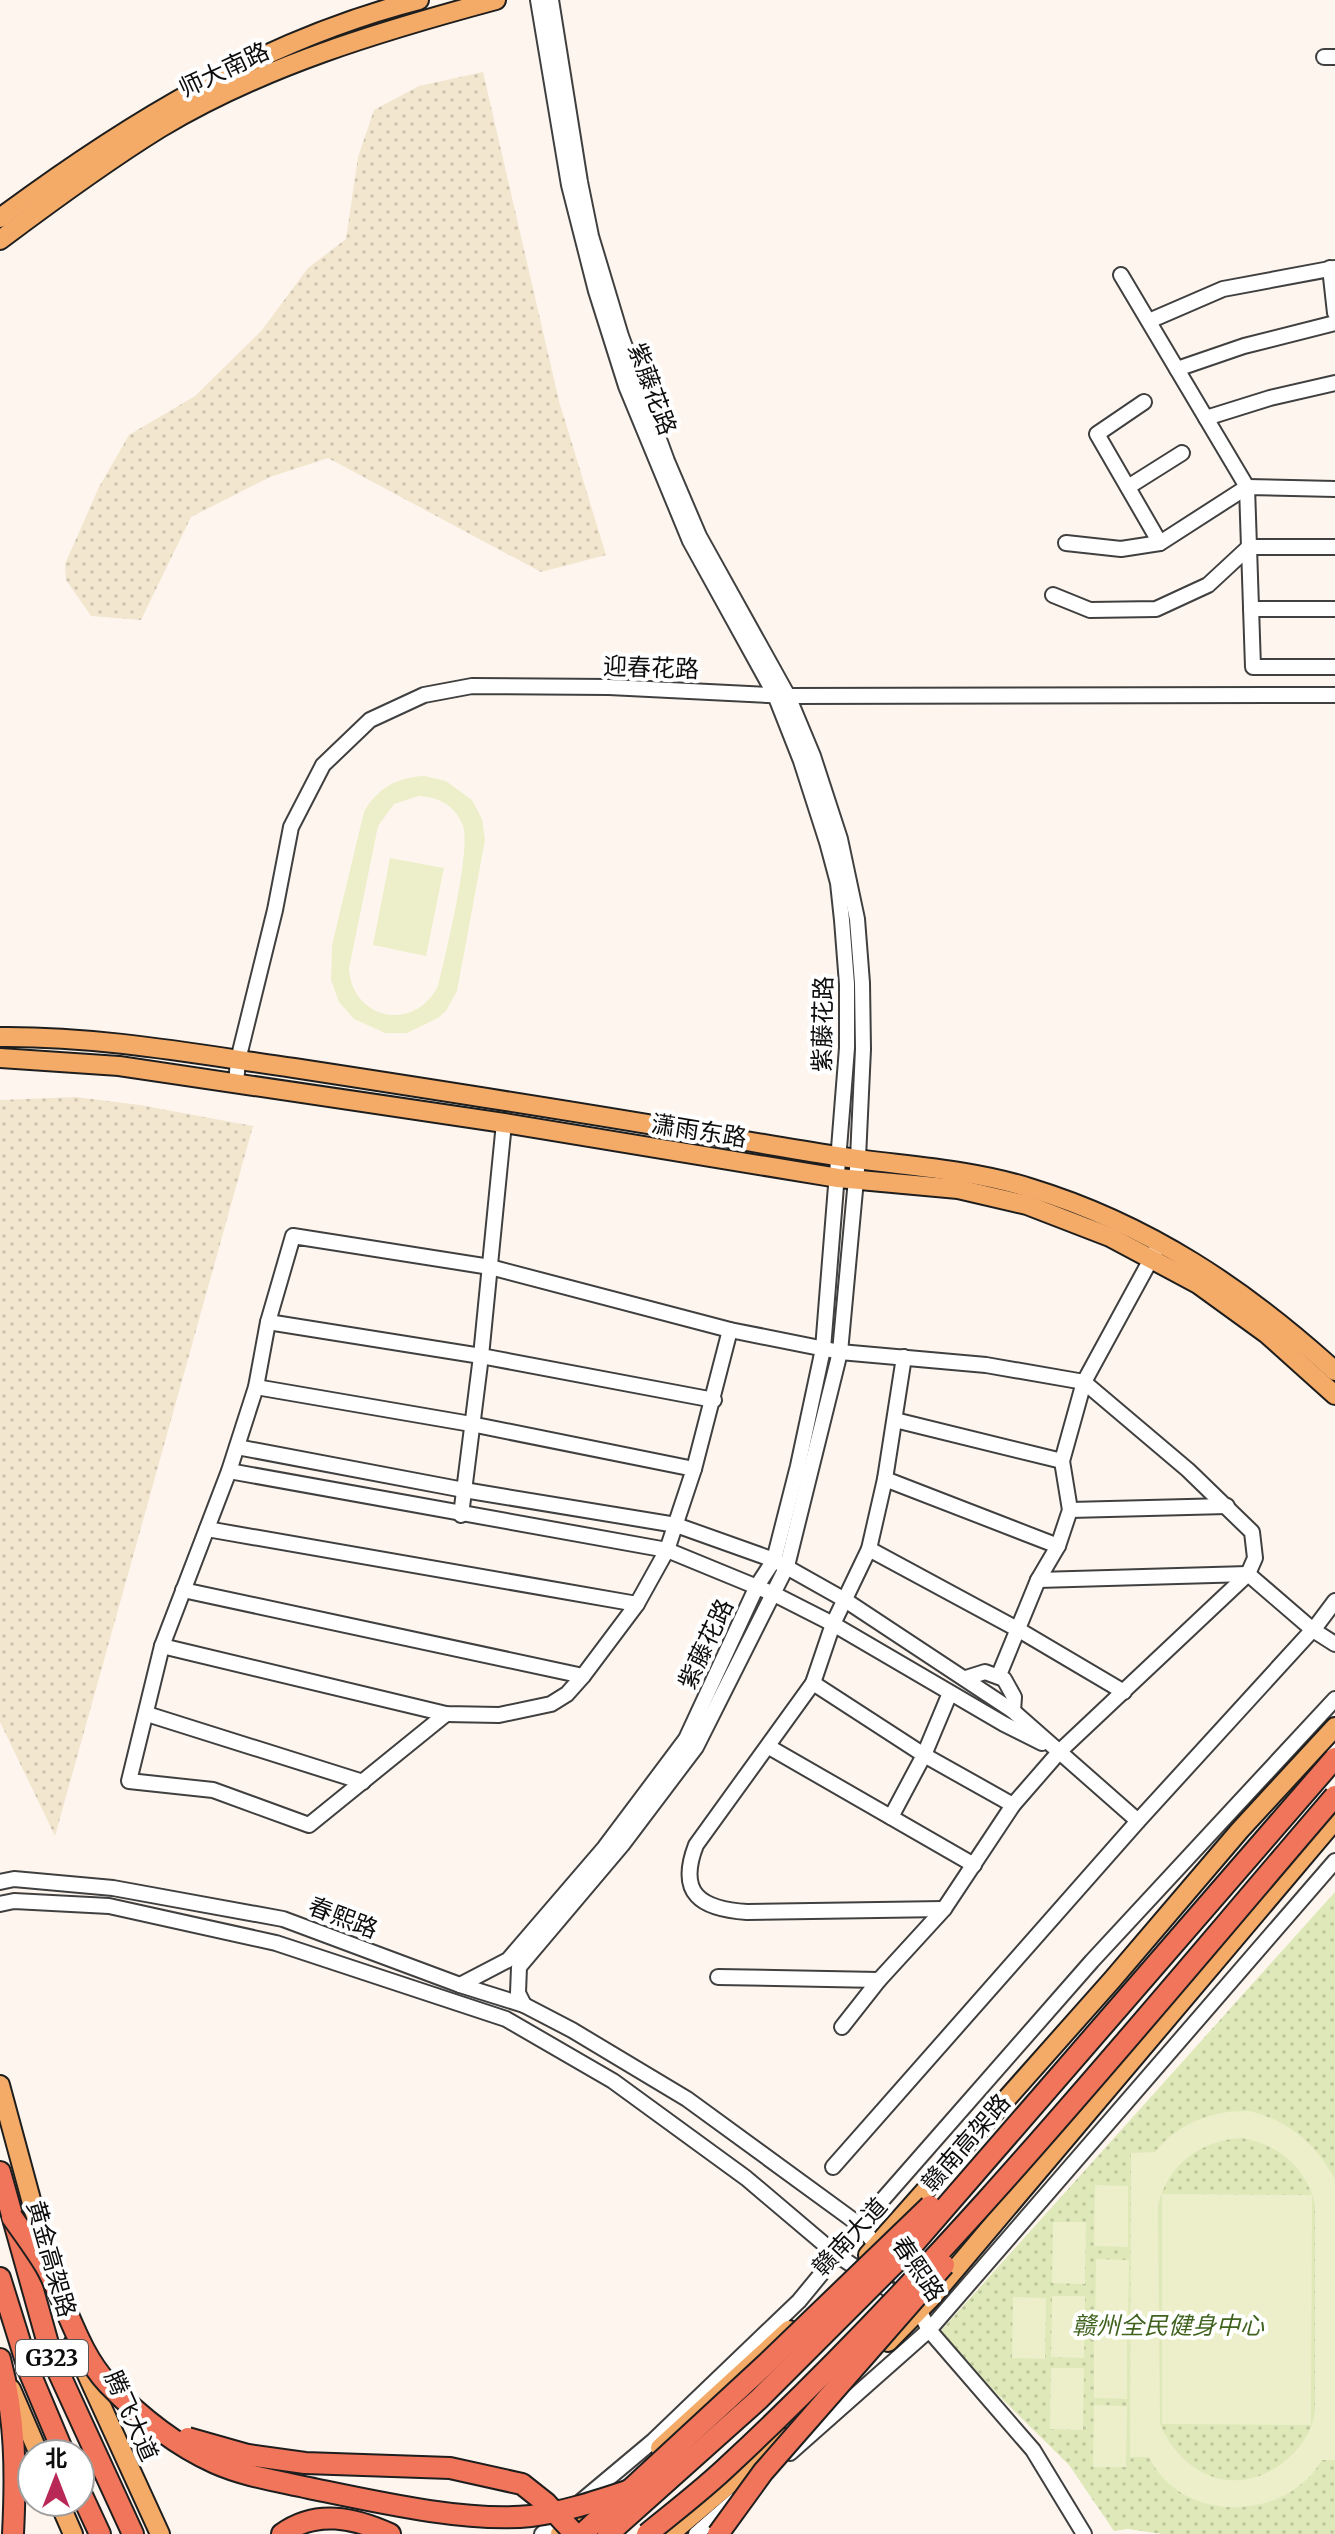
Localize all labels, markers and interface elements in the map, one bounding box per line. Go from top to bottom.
street label: 师大南路 [174,35,274,104]
street label: 紫藤花路 [621,338,683,439]
street label: 迎春花路 [603,650,700,685]
street label: 紫藤花路 [806,976,839,1072]
street label: 潇雨东路 [649,1108,749,1153]
street label: 紫藤花路 [671,1594,740,1694]
street label: 春熙路 [304,1890,382,1945]
street label: 赣南高架路 [915,2087,1017,2198]
street label: 赣南大道 [806,2191,894,2282]
street label: 黄金高架路 [20,2197,83,2321]
street label: 春熙路 [885,2230,951,2307]
park label: 赣州全民健身中心 [1072,2310,1265,2341]
road number: G323 [16,2340,88,2376]
street label: 腾飞大道 [98,2366,165,2466]
north arrow [16,2438,96,2518]
text: 北 [45,2444,67,2472]

